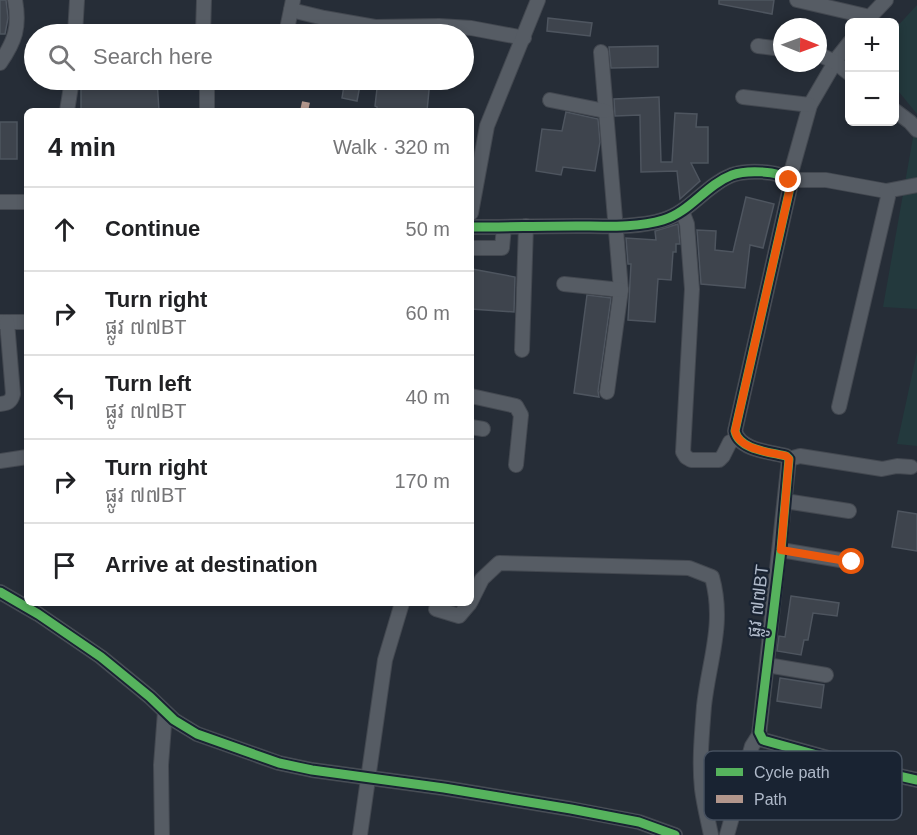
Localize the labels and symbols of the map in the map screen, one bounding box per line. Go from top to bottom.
north arrow [773,18,827,72]
route end [775,166,801,192]
route start [838,548,864,574]
street label: ផ្លូវ ៧៧BT [744,563,779,639]
legend [704,751,902,820]
text: Cycle path [754,764,830,781]
text: Path [754,791,787,808]

